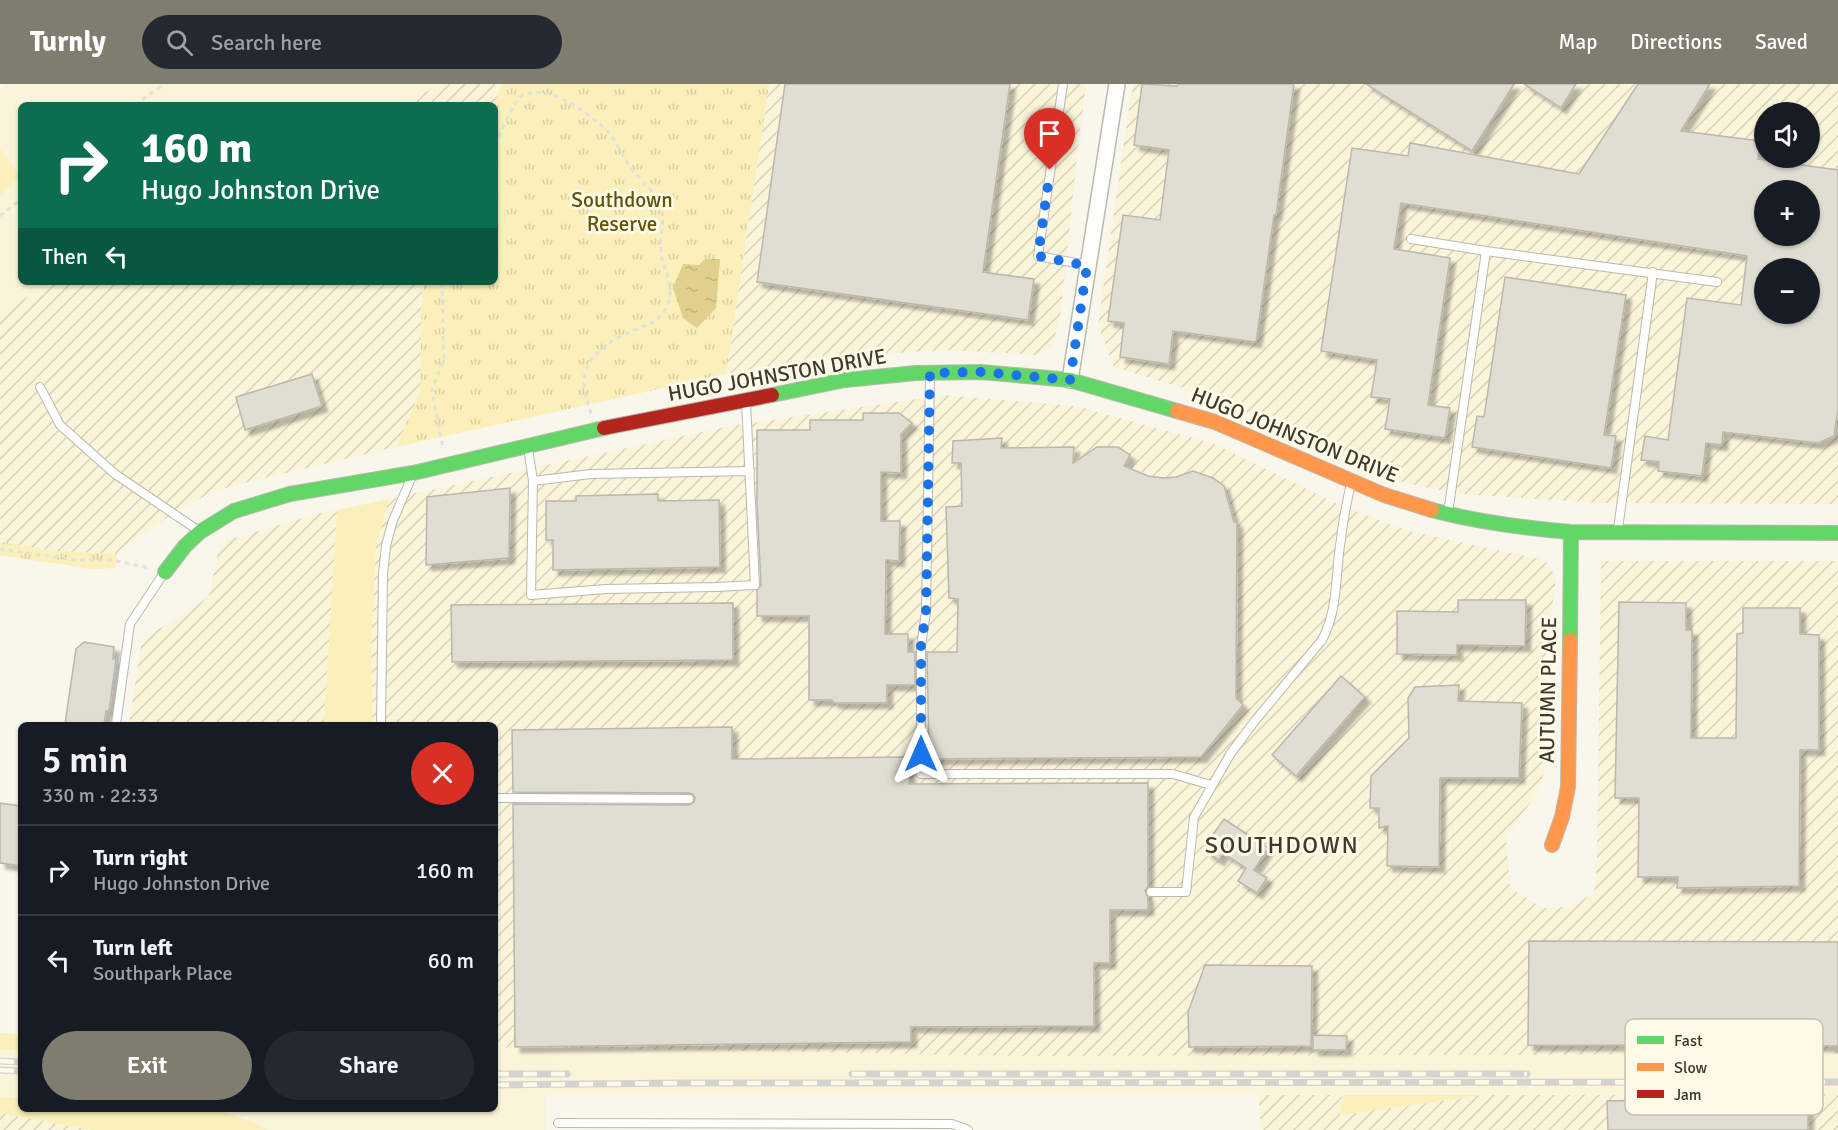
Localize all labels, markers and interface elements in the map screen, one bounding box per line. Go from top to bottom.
search box [142,15,562,69]
text: Turnly [30,25,106,59]
icon: search [163,26,196,59]
text: Search here [211,29,322,56]
text: Map [1559,29,1597,55]
text: Directions [1630,29,1722,55]
text: Saved [1755,29,1808,55]
map controls [1754,102,1820,324]
button: sound [1754,102,1820,168]
pin [1024,108,1075,170]
icon: arrive [1033,117,1066,150]
text: 160 m [141,123,252,174]
icon: right [42,126,120,204]
text: Hugo Johnston Drive [141,174,380,207]
button: + [1754,180,1820,246]
park label: Southdown Reserve [571,187,673,237]
icon: left [100,240,133,273]
text: Then [42,243,88,270]
button: − [1754,258,1820,324]
street label: HUGO JOHNSTON DRIVE [666,343,888,407]
street label: HUGO JOHNSTON DRIVE [1188,381,1402,489]
street label: AUTUMN PLACE [1534,617,1562,763]
position arrow [889,722,953,786]
text: 5 min [42,738,128,783]
button: close [411,742,474,805]
text: 330 m · 22:33 [42,783,158,808]
district label: SOUTHDOWN [1205,830,1359,860]
text: Turn right [93,844,188,871]
icon: right [42,854,75,887]
text: 160 m [416,857,474,884]
text: Hugo Johnston Drive [93,871,270,896]
text: Turn left [93,934,173,961]
icon: left [42,944,75,977]
text: 60 m [428,947,474,974]
text: Southpark Place [93,961,233,986]
legend [1625,1019,1823,1115]
button: Exit [42,1031,252,1100]
button: Share [264,1031,474,1100]
text: Fast [1674,1031,1703,1051]
text: Slow [1674,1058,1708,1078]
text: Jam [1674,1085,1702,1105]

